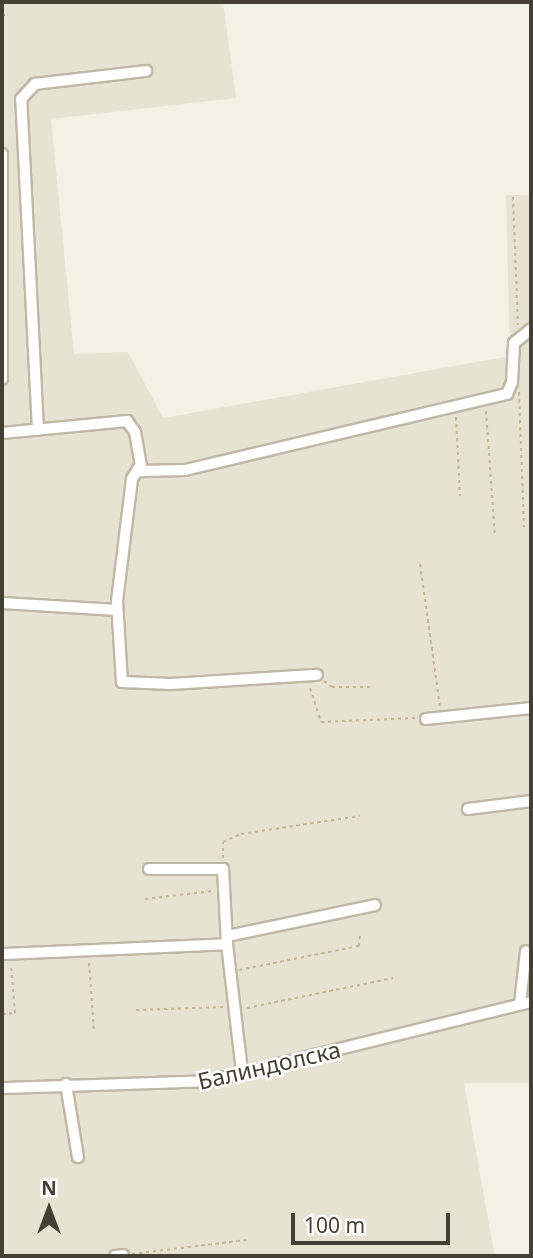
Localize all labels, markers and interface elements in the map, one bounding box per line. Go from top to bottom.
street label: Балиндолска [195,1035,343,1095]
north arrow [14,1174,84,1244]
text: N [41,1175,57,1201]
scale bar [295,1198,454,1242]
text: 100 m [304,1211,365,1239]

